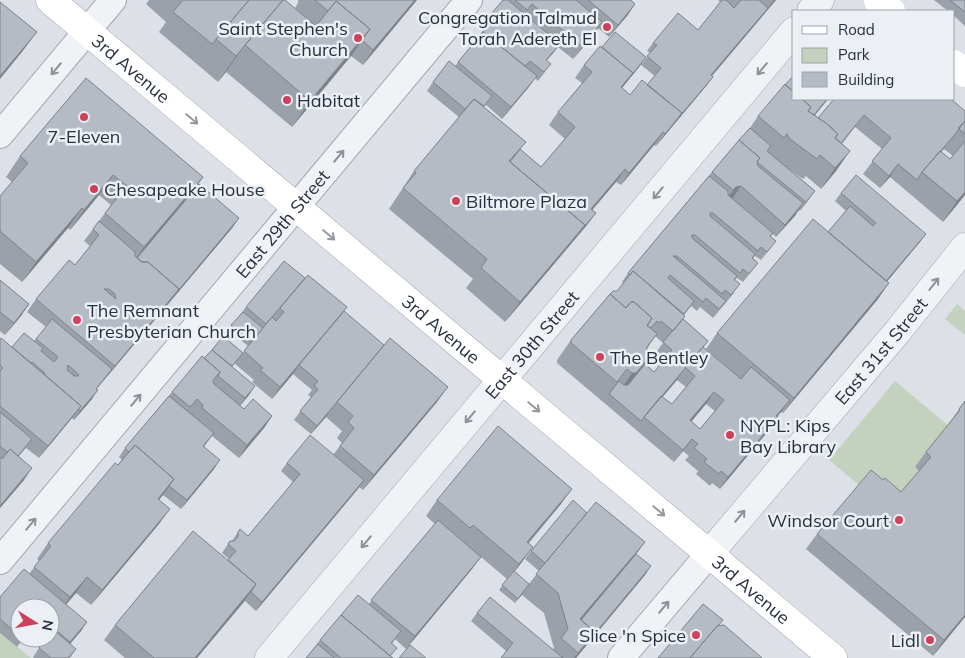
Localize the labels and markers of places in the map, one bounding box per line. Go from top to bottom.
place label: Congregation Talmud Torah Adereth El [418,6,597,50]
place label: Saint Stephen's Church [218,17,348,61]
marker: Congregation Talmud Torah Adereth El [601,21,613,33]
marker: Saint Stephen's Church [352,32,364,44]
place label: Habitat [297,89,360,112]
marker: Habitat [281,94,293,106]
marker: 7-Eleven [78,111,90,123]
place label: 7-Eleven [48,125,120,148]
place label: Chesapeake House [104,178,264,201]
marker: Chesapeake House [88,183,100,195]
place label: Biltmore Plaza [466,190,587,213]
marker: Biltmore Plaza [450,195,462,207]
place label: The Remnant Presbyterian Church [87,299,256,343]
marker: The Remnant Presbyterian Church [71,314,83,326]
place label: The Bentley [610,346,709,369]
marker: The Bentley [594,351,606,363]
place label: NYPL: Kips Bay Library [740,414,836,458]
marker: NYPL: Kips Bay Library [724,429,736,441]
place label: Windsor Court [767,509,889,532]
marker: Windsor Court [893,514,905,526]
place label: Slice 'n Spice [579,624,686,647]
marker: Slice 'n Spice [690,629,702,641]
place label: Lidl [891,629,920,652]
marker: Lidl [924,634,936,646]

